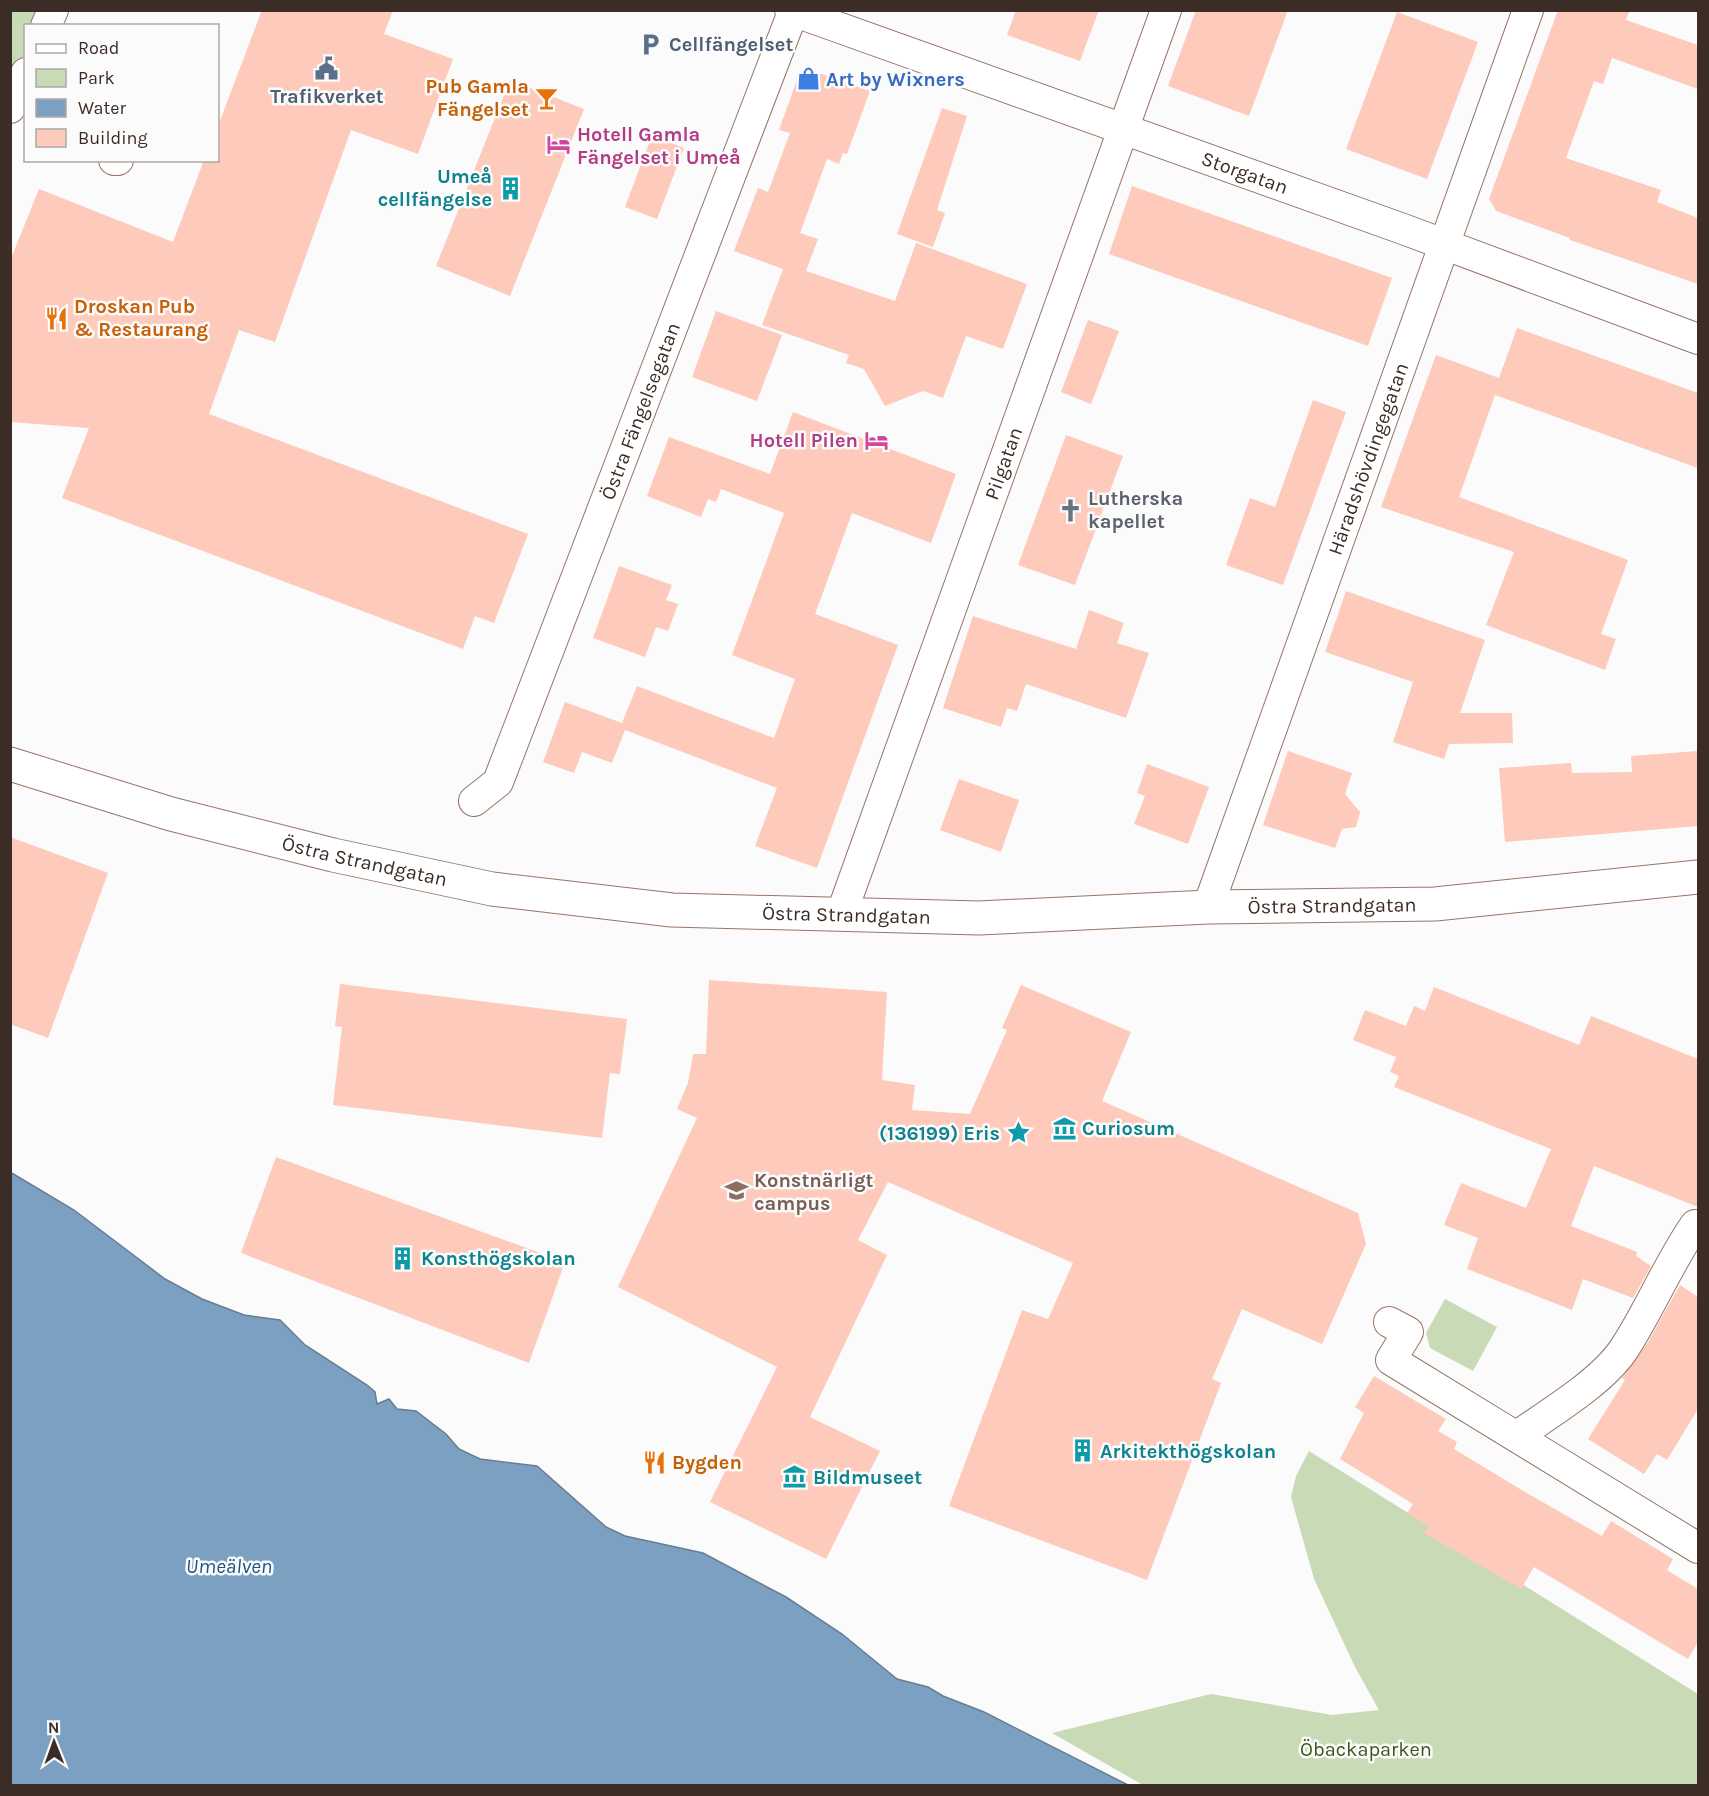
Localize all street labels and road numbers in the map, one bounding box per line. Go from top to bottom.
street label: Storgatan [1198,147,1291,199]
street label: Östra Fängelsegatan [596,319,685,503]
street label: Häradshövdingegatan [1324,360,1413,558]
street label: Pilgatan [980,424,1027,503]
street label: Östra Strandgatan [280,832,449,891]
street label: Östra Strandgatan [1248,893,1417,918]
street label: Östra Strandgatan [762,901,931,929]

